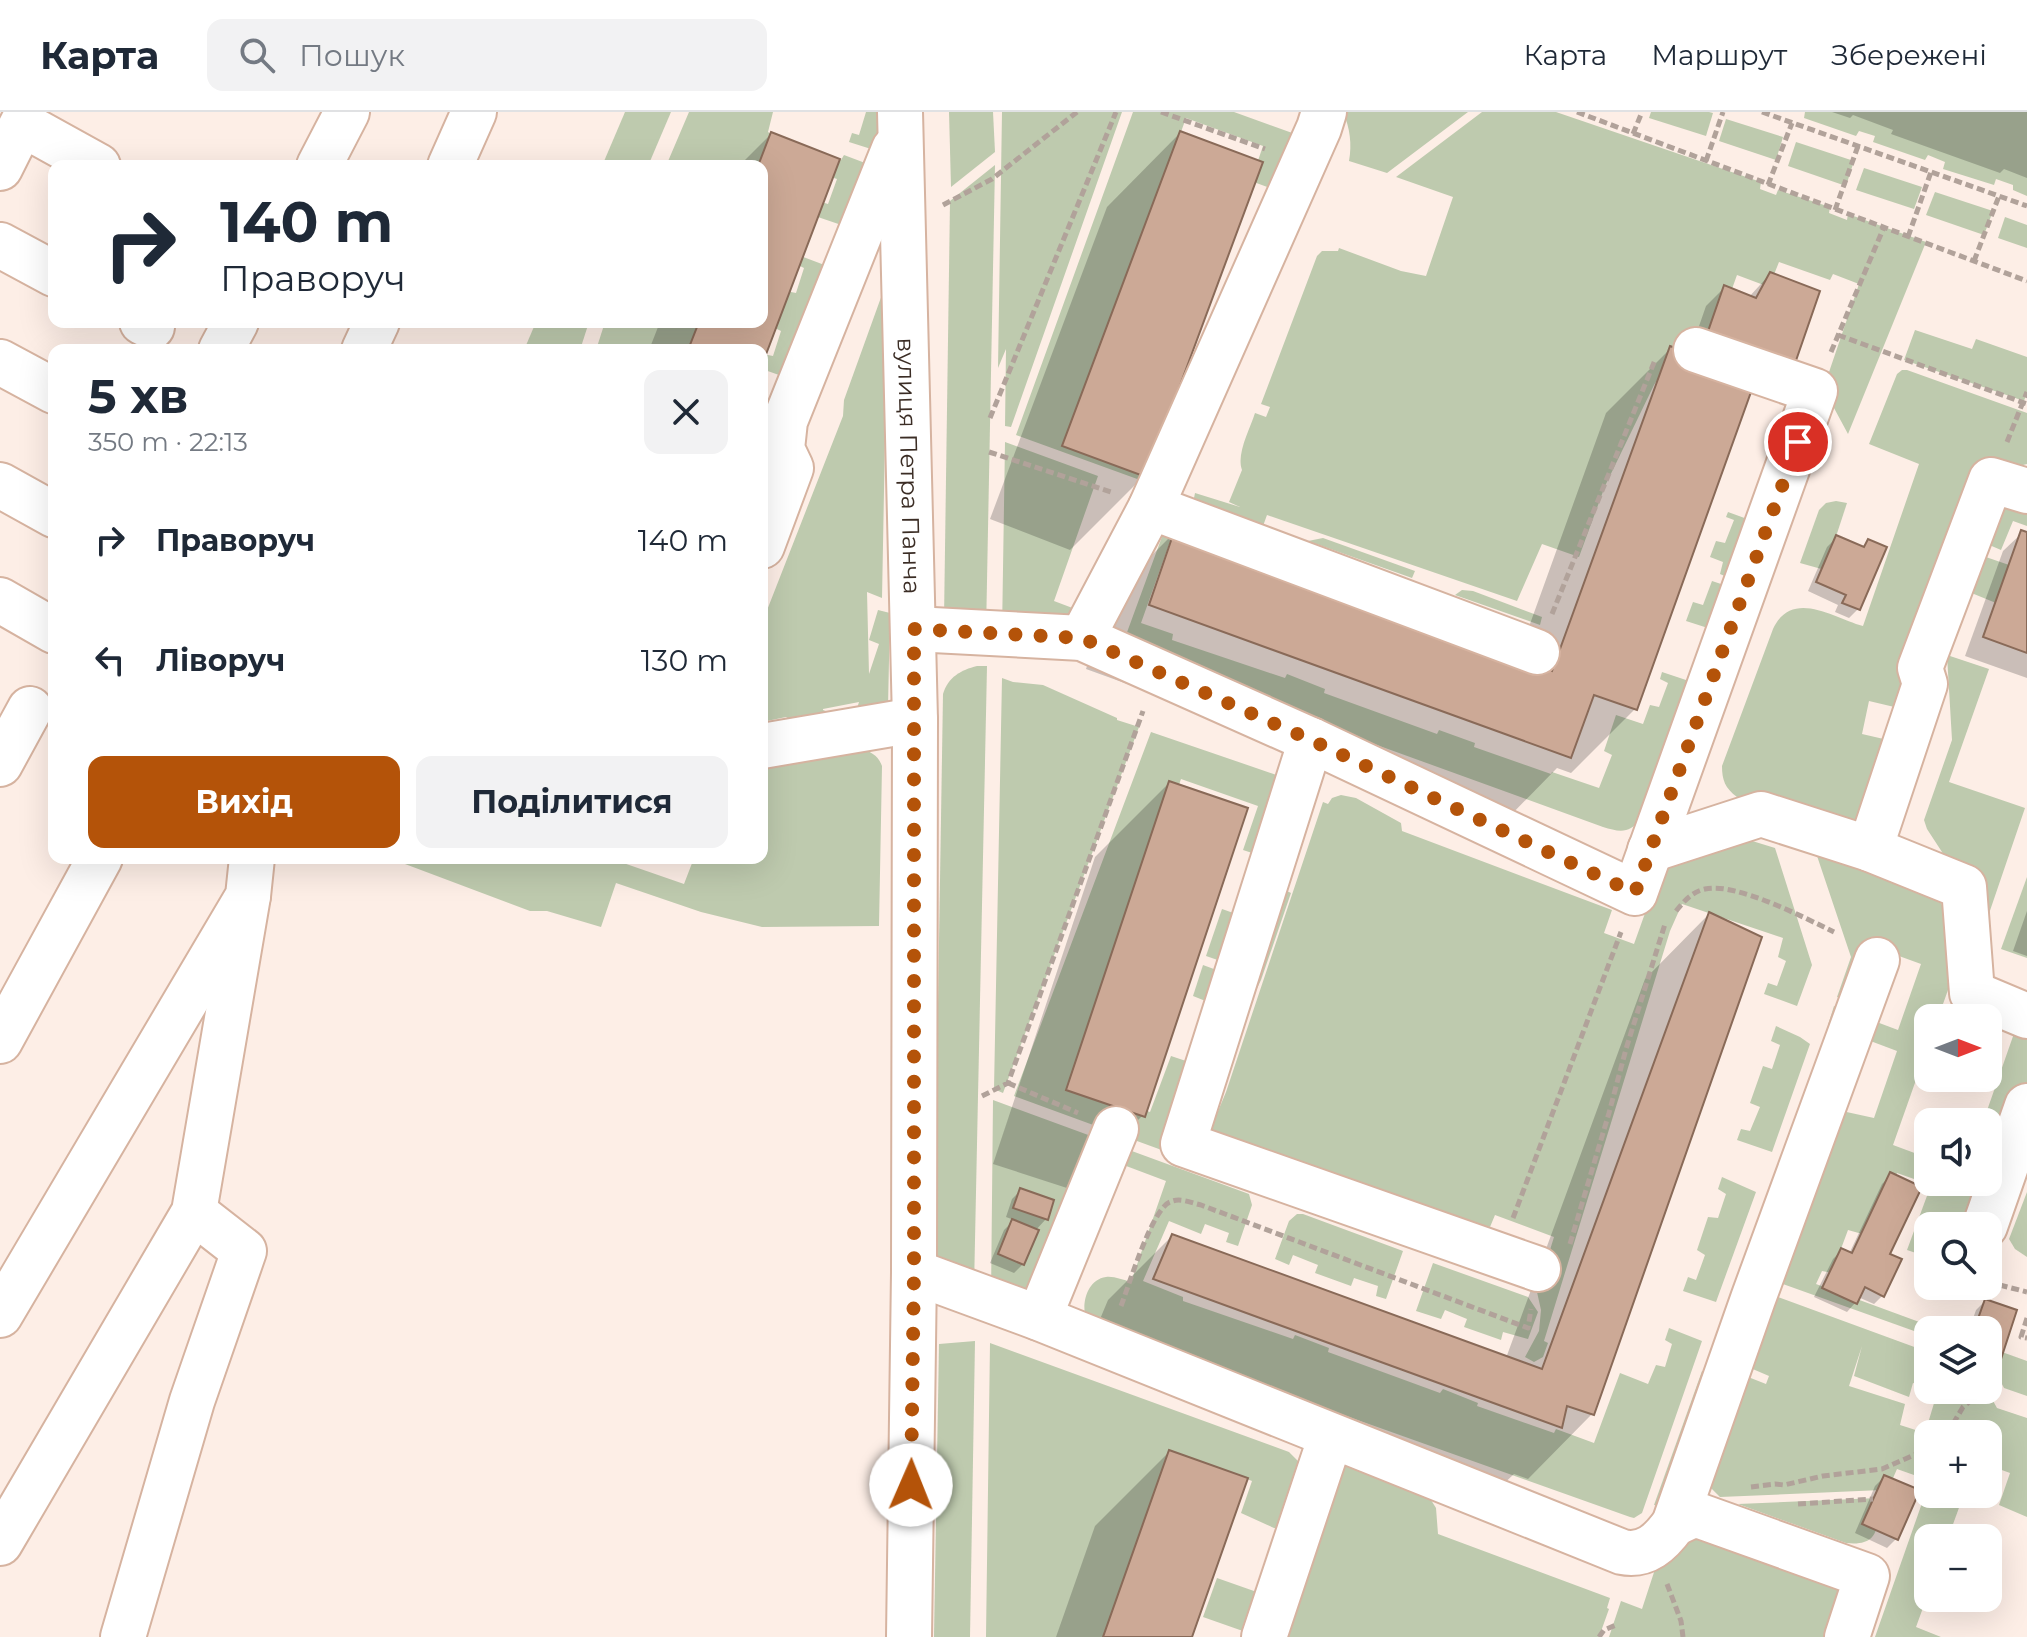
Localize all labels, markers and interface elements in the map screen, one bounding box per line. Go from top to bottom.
search box [207,19,767,91]
text: Карта [40,32,159,79]
icon: search [235,33,279,77]
text: Пошук [299,37,405,74]
text: Карта [1523,38,1607,72]
text: Маршрут [1651,38,1787,72]
text: Збережені [1831,38,1987,72]
text: 140 m [220,188,393,256]
icon: right [88,192,192,296]
text: Праворуч [220,256,406,300]
street label: вулиця Петра Панча [892,337,927,595]
text: 5 хв [88,367,188,425]
button: close [644,370,728,454]
pin [1764,408,1832,476]
icon: arrive [1776,420,1820,464]
text: 350 m · 22:13 [88,426,248,458]
icon: right [88,518,132,562]
text: Праворуч [156,522,315,559]
text: 140 m [638,522,728,559]
icon: left [88,638,132,682]
text: Ліворуч [156,642,285,679]
text: 130 m [641,642,728,679]
button: Вихід [88,756,400,848]
button: Поділитися [416,756,728,848]
north arrow [1914,1004,2002,1092]
map controls [1914,1004,2002,1612]
button: sound [1914,1108,2002,1196]
button: search [1914,1212,2002,1300]
button: layers [1914,1316,2002,1404]
button: + [1914,1420,2002,1508]
position arrow [869,1443,953,1527]
button: − [1914,1524,2002,1612]

